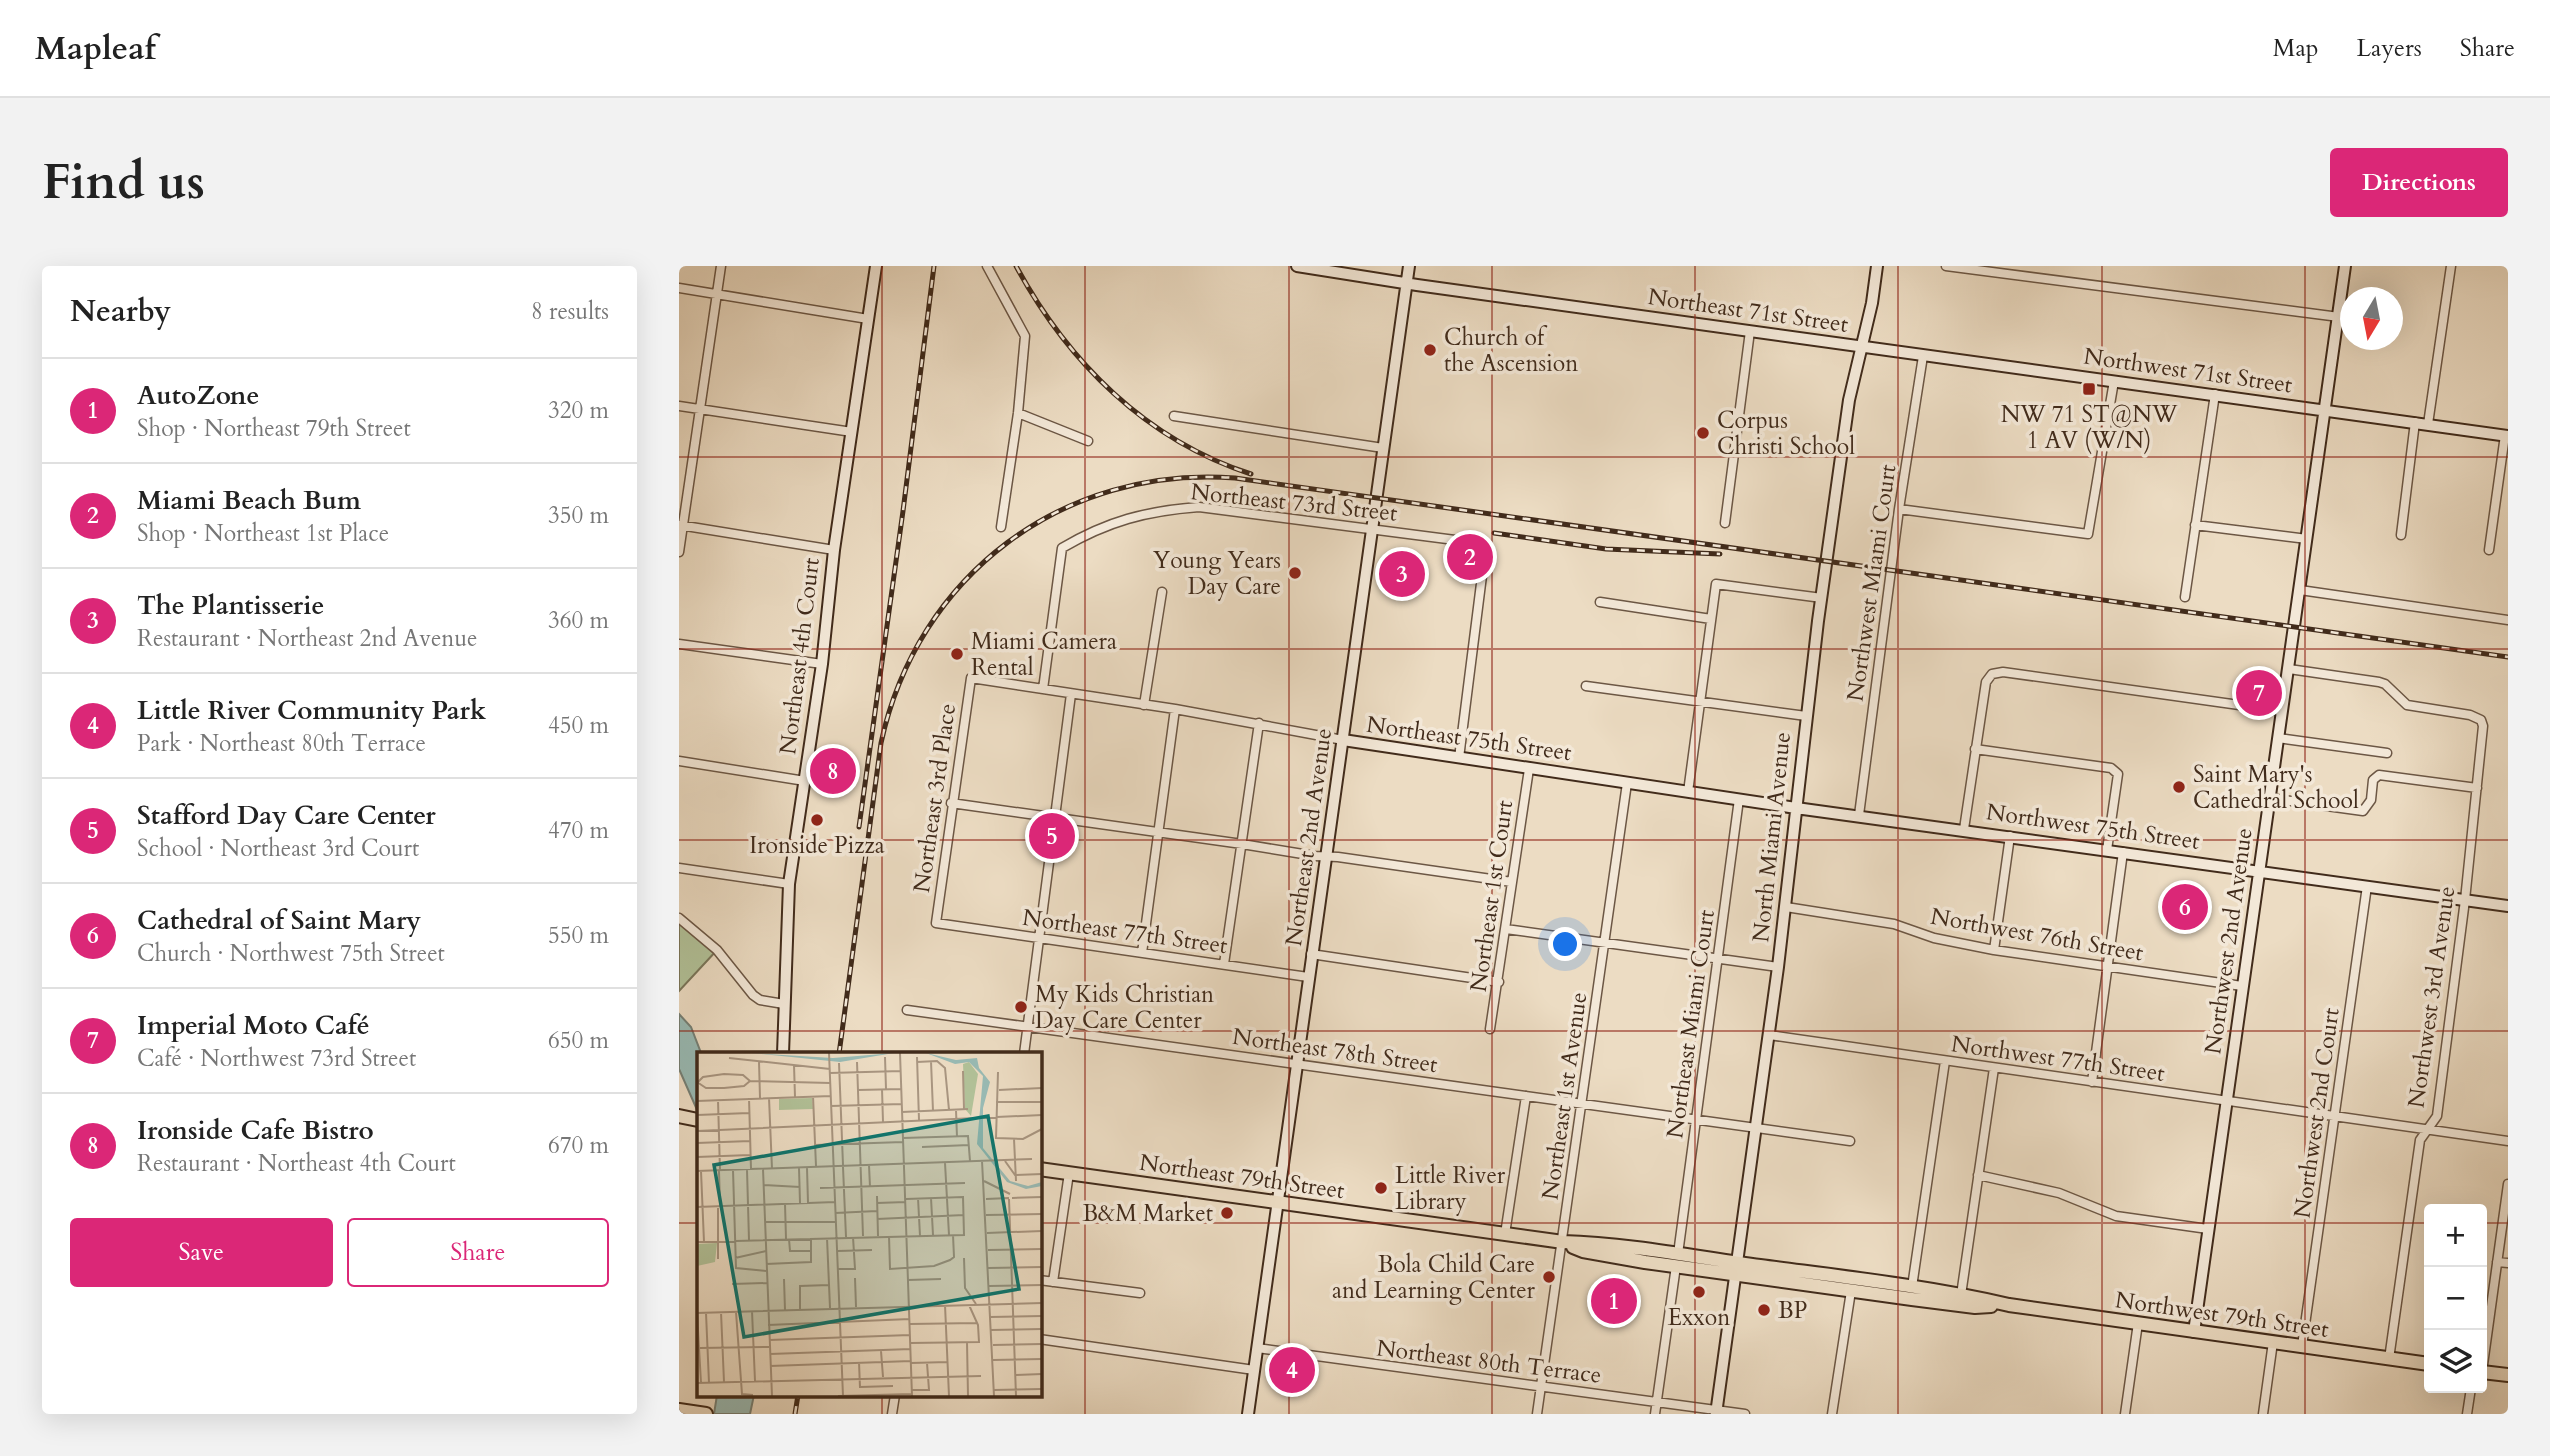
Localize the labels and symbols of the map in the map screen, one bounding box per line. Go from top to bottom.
street label: Northeast 71st Street [1646,281,1850,340]
north arrow [2340,287,2403,350]
place label: Church of the Ascension [1444,322,1578,379]
street label: Northwest 71st Street [2082,341,2294,400]
marker: Church of the Ascension [1422,342,1438,358]
marker: NW 71 ST@NW 1 AV (W/N) [2081,381,2097,397]
place label: NW 71 ST@NW 1 AV (W/N) [2001,399,2178,456]
place label: Corpus Christi School [1717,405,1855,462]
marker: Corpus Christi School [1695,425,1711,441]
street label: Northwest Miami Court [1840,463,1903,703]
street label: Northeast 73rd Street [1189,476,1399,529]
pin: 2 [1447,531,1493,583]
place label: Young Years Day Care [1153,545,1281,602]
pin: 3 [1379,548,1425,600]
street label: Northeast 4th Court [772,556,827,756]
marker: Young Years Day Care [1287,565,1303,581]
place label: Miami Camera Rental [971,626,1117,683]
marker: Miami Camera Rental [949,646,965,662]
pin: 7 [2236,667,2282,719]
street label: Northeast 3rd Place [906,701,963,895]
street label: Northeast 75th Street [1364,709,1573,768]
street label: Northeast 2nd Avenue [1278,726,1339,948]
street label: North Miami Avenue [1745,730,1798,944]
pin: 8 [810,745,856,797]
place label: Saint Mary's Cathedral School [2193,759,2359,816]
marker: Saint Mary's Cathedral School [2171,779,2187,795]
street label: Northwest 75th Street [1984,796,2202,857]
street label: Northeast 1st Court [1463,798,1520,994]
pin: 5 [1029,810,1075,862]
marker: Ironside Pizza [809,812,825,828]
street label: Northwest 2nd Avenue [2197,826,2260,1056]
place label: Ironside Pizza [749,830,885,861]
pin: 6 [2162,881,2208,933]
street label: Northwest 3rd Avenue [2401,884,2462,1110]
street label: Northwest 76th Street [1928,901,2146,968]
street label: Northeast 77th Street [1020,902,1229,961]
street label: Northeast Miami Court [1659,908,1722,1140]
your location [1548,927,1582,961]
place label: My Kids Christian Day Care Center [1035,979,1214,1036]
street label: Northeast 1st Avenue [1535,990,1594,1202]
marker: My Kids Christian Day Care Center [1013,999,1029,1015]
street label: Northwest 2nd Court [2286,1006,2347,1220]
street label: Northeast 78th Street [1230,1021,1439,1080]
street label: Northwest 77th Street [1949,1028,2167,1089]
inset map [697,1052,1041,1396]
street label: Northeast 79th Street [1137,1147,1346,1206]
place label: Little River Library [1395,1160,1506,1217]
marker: Little River Library [1373,1180,1389,1196]
place label: B&M Market [1082,1198,1213,1229]
marker: B&M Market [1219,1205,1235,1221]
place label: Bola Child Care and Learning Center [1332,1249,1536,1306]
marker: Bola Child Care and Learning Center [1541,1269,1557,1285]
pin: 1 [1591,1275,1637,1327]
marker: Exxon [1691,1284,1707,1300]
street label: Northwest 79th Street [2113,1284,2331,1345]
place label: BP [1778,1295,1807,1326]
place label: Exxon [1668,1302,1730,1333]
marker: BP [1756,1302,1772,1318]
street label: Northeast 80th Terrace [1375,1332,1603,1391]
pin: 4 [1269,1344,1315,1396]

